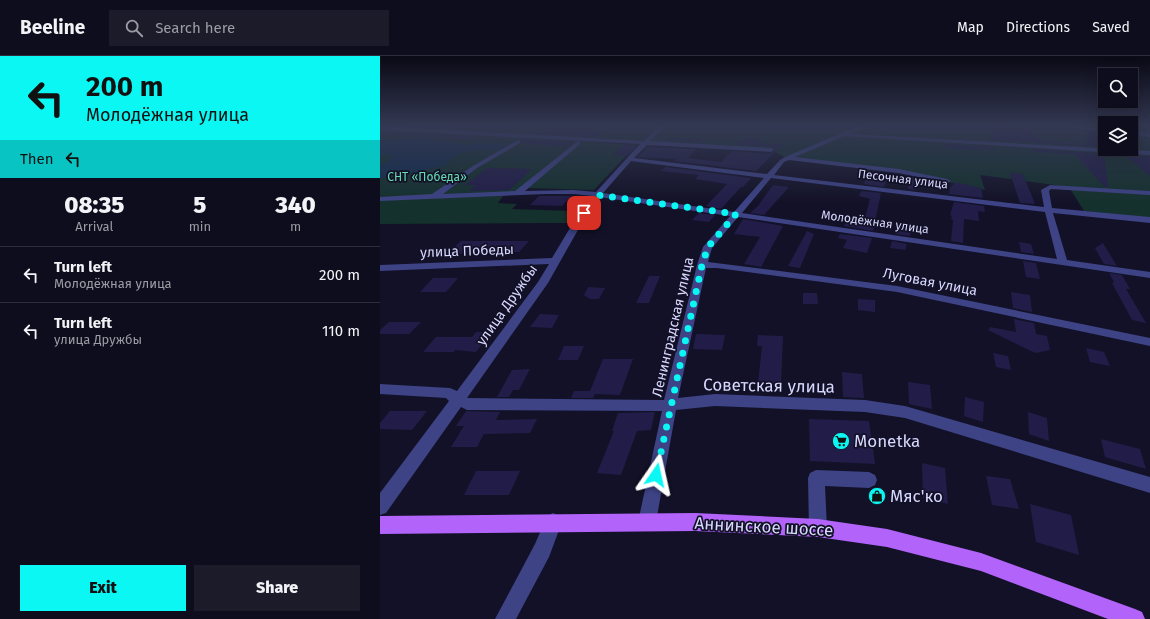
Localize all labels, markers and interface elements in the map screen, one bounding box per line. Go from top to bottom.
search box [109,10,389,46]
text: Beeline [20,16,85,39]
icon: search [123,17,145,39]
text: Search here [155,19,235,37]
text: Map [957,19,984,36]
text: Directions [1006,19,1070,36]
text: Saved [1092,19,1130,36]
map controls [1098,68,1138,156]
button: search [1098,68,1138,108]
text: 200 m [86,70,164,103]
icon: left [20,72,72,124]
text: Молодёжная улица [86,104,249,126]
button: layers [1098,116,1138,156]
icon: left [62,148,84,170]
text: Then [20,150,54,168]
street label: Песочная улица [857,167,949,191]
park label: СНТ «Победа» [387,170,467,184]
text: 08:35 [64,191,124,219]
text: 5 [193,191,206,219]
text: 340 [275,191,316,219]
pin [567,196,601,230]
icon: arrive [573,202,595,224]
street label: Молодёжная улица [820,208,930,236]
text: Arrival [75,219,113,234]
text: min [189,219,211,234]
text: m [290,219,301,234]
street label: улица Победы [420,241,514,261]
street label: Ленинградская улица [649,255,697,399]
text: Turn left [54,258,112,276]
street label: улица Дружбы [473,261,541,349]
icon: left [20,264,42,286]
street label: Луговая улица [881,265,979,299]
text: 200 m [319,266,360,284]
text: Молодёжная улица [54,276,172,291]
text: Turn left [54,314,112,332]
icon: left [20,320,42,342]
text: 110 m [322,322,360,340]
text: улица Дружбы [54,332,142,347]
street label: Советская улица [703,374,835,398]
supermarket icon: Monetka [831,431,851,451]
place label: Monetka [854,431,920,452]
position arrow [635,454,677,496]
shop icon: Мяс'ко [867,486,887,506]
place label: Мяс'ко [890,486,943,507]
street label: Аннинское шоссе [694,513,834,541]
button: Exit [20,565,186,611]
button: Share [194,565,360,611]

